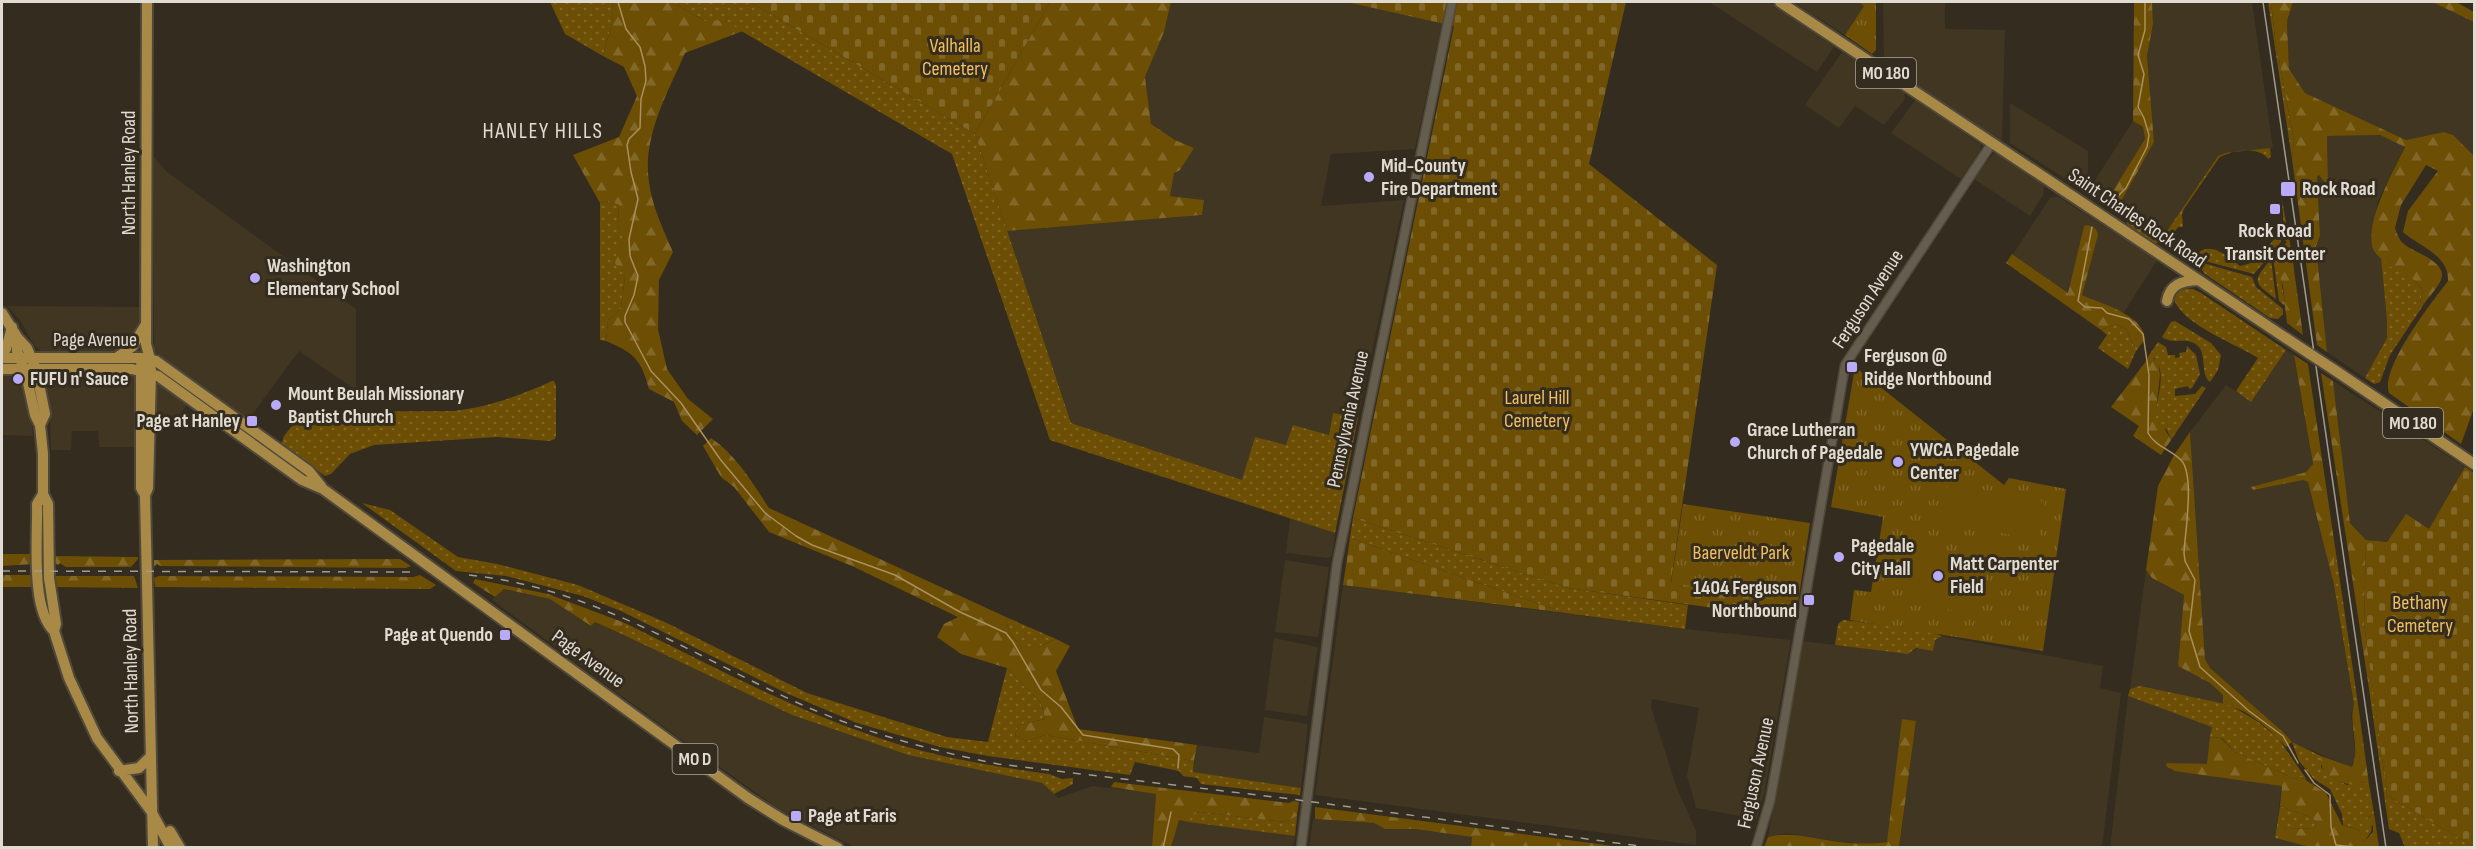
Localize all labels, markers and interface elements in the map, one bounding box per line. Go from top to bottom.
park label: Valhalla Cemetery [922,34,988,81]
road number: MO 180 [1856,58,1916,88]
street label: North Hanley Road [117,111,141,235]
district label: HANLEY HILLS [483,118,603,145]
place label: Mid-County Fire Department [1381,154,1498,201]
street label: Saint Charles Rock Road [2063,163,2211,273]
marker: Mid-County Fire Department [1362,170,1376,184]
place label: Rock Road [2302,177,2376,201]
marker: Rock Road [2279,180,2297,198]
marker: Rock Road Transit Center [2268,202,2282,216]
place label: Rock Road Transit Center [2225,219,2325,266]
street label: Ferguson Avenue [1827,245,1909,353]
place label: Washington Elementary School [267,254,400,301]
marker: Washington Elementary School [248,271,262,285]
street label: Page Avenue [53,328,137,352]
place label: Ferguson @ Ridge Northbound [1864,344,1992,391]
street label: Pennsylvania Avenue [1322,348,1374,490]
marker: Ferguson @ Ridge Northbound [1845,360,1859,374]
place label: FUFU n' Sauce [30,367,128,391]
marker: FUFU n' Sauce [11,372,25,386]
place label: Mount Beulah Missionary Baptist Church [288,382,465,429]
park label: Laurel Hill Cemetery [1504,386,1570,433]
marker: Mount Beulah Missionary Baptist Church [269,398,283,412]
road number: MO 180 [2383,408,2443,438]
place label: Page at Hanley [137,409,241,433]
marker: Page at Hanley [245,414,259,428]
place label: Grace Lutheran Church of Pagedale [1747,418,1883,465]
marker: Grace Lutheran Church of Pagedale [1728,435,1742,449]
place label: YWCA Pagedale Center [1910,438,2019,485]
marker: YWCA Pagedale Center [1891,455,1905,469]
place label: Pagedale City Hall [1851,534,1914,581]
park label: Baerveldt Park [1693,541,1790,565]
marker: Pagedale City Hall [1832,550,1846,564]
place label: Matt Carpenter Field [1950,552,2059,599]
marker: Matt Carpenter Field [1931,569,1945,583]
place label: 1404 Ferguson Northbound [1693,576,1797,623]
park label: Bethany Cemetery [2387,591,2453,638]
marker: 1404 Ferguson Northbound [1802,593,1816,607]
street label: North Hanley Road [118,609,144,733]
place label: Page at Quendo [384,623,493,647]
street label: Page Avenue [547,625,629,693]
marker: Page at Quendo [498,628,512,642]
street label: Ferguson Avenue [1733,715,1779,831]
road number: MO D [672,744,718,774]
place label: Page at Faris [808,804,897,828]
marker: Page at Faris [789,809,803,823]

